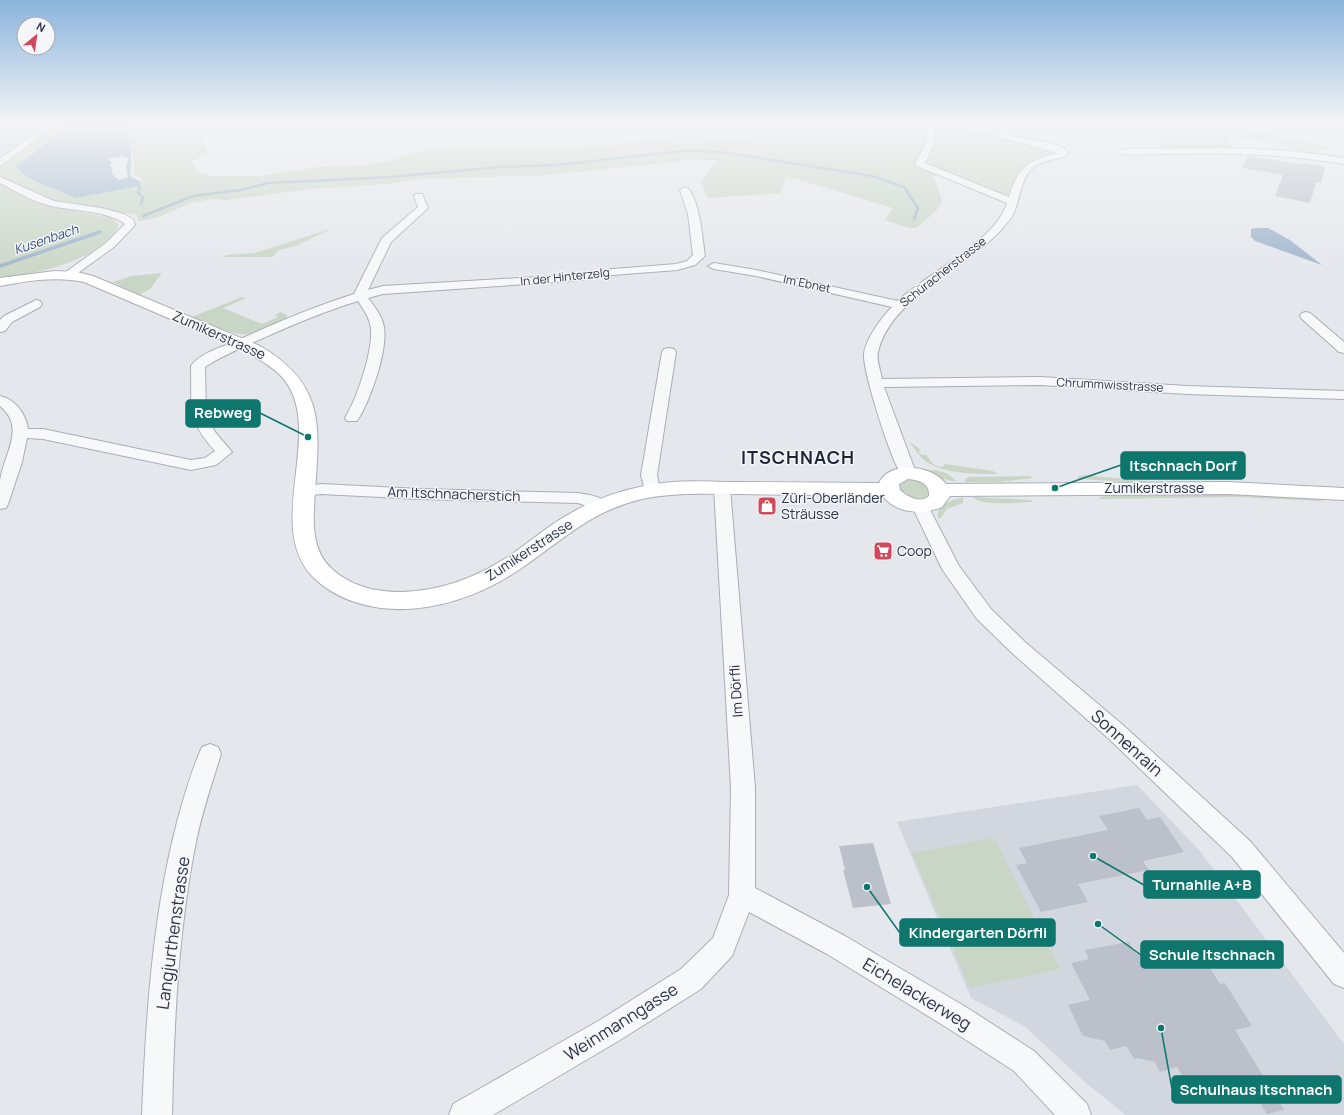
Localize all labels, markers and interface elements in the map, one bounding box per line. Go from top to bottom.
north arrow [16,16,56,56]
text: N [34,18,48,35]
water label: Kusenbach [11,219,82,258]
street label: Schüracherstrasse [896,232,989,311]
street label: In der Hinterzelg [519,263,611,290]
street label: Im Ebnet [782,270,833,297]
street label: Zumikerstrasse [170,305,269,364]
street label: Chrummwisstrasse [1056,373,1164,396]
callout: Rebweg [186,400,260,427]
text: Rebweg [194,402,252,423]
district label: ITSCHNACH [741,445,855,469]
callout: Itschnach Dorf [1121,452,1245,479]
text: Itschnach Dorf [1129,455,1237,476]
street label: Zumikerstrasse [1104,478,1204,497]
street label: Am Itschnacherstich [387,482,521,505]
place label: Züri-Oberländer Sträusse [781,488,885,523]
shop icon: Züri-Oberländer Sträusse [756,495,778,517]
street label: Zumikerstrasse [482,514,576,585]
supermarket icon: Coop [872,540,894,562]
place label: Coop [897,541,932,560]
street label: Im Dörfli [724,664,747,718]
street label: Sonnenrain [1086,704,1168,781]
street label: Langjurthenstrasse [150,855,195,1011]
callout: Turnahlle A+B [1144,871,1260,898]
text: Turnahlle A+B [1152,874,1252,895]
callout: Kindergarten Dörfli [900,919,1055,946]
text: Kindergarten Dörfli [909,922,1047,943]
callout: Schule Itschnach [1141,941,1283,968]
text: Schule Itschnach [1149,944,1275,965]
street label: Eichelackerweg [859,952,976,1035]
street label: Weinmanngasse [559,977,682,1066]
callout: Schulhaus Itschnach [1172,1076,1341,1103]
text: Schulhaus Itschnach [1180,1079,1332,1100]

